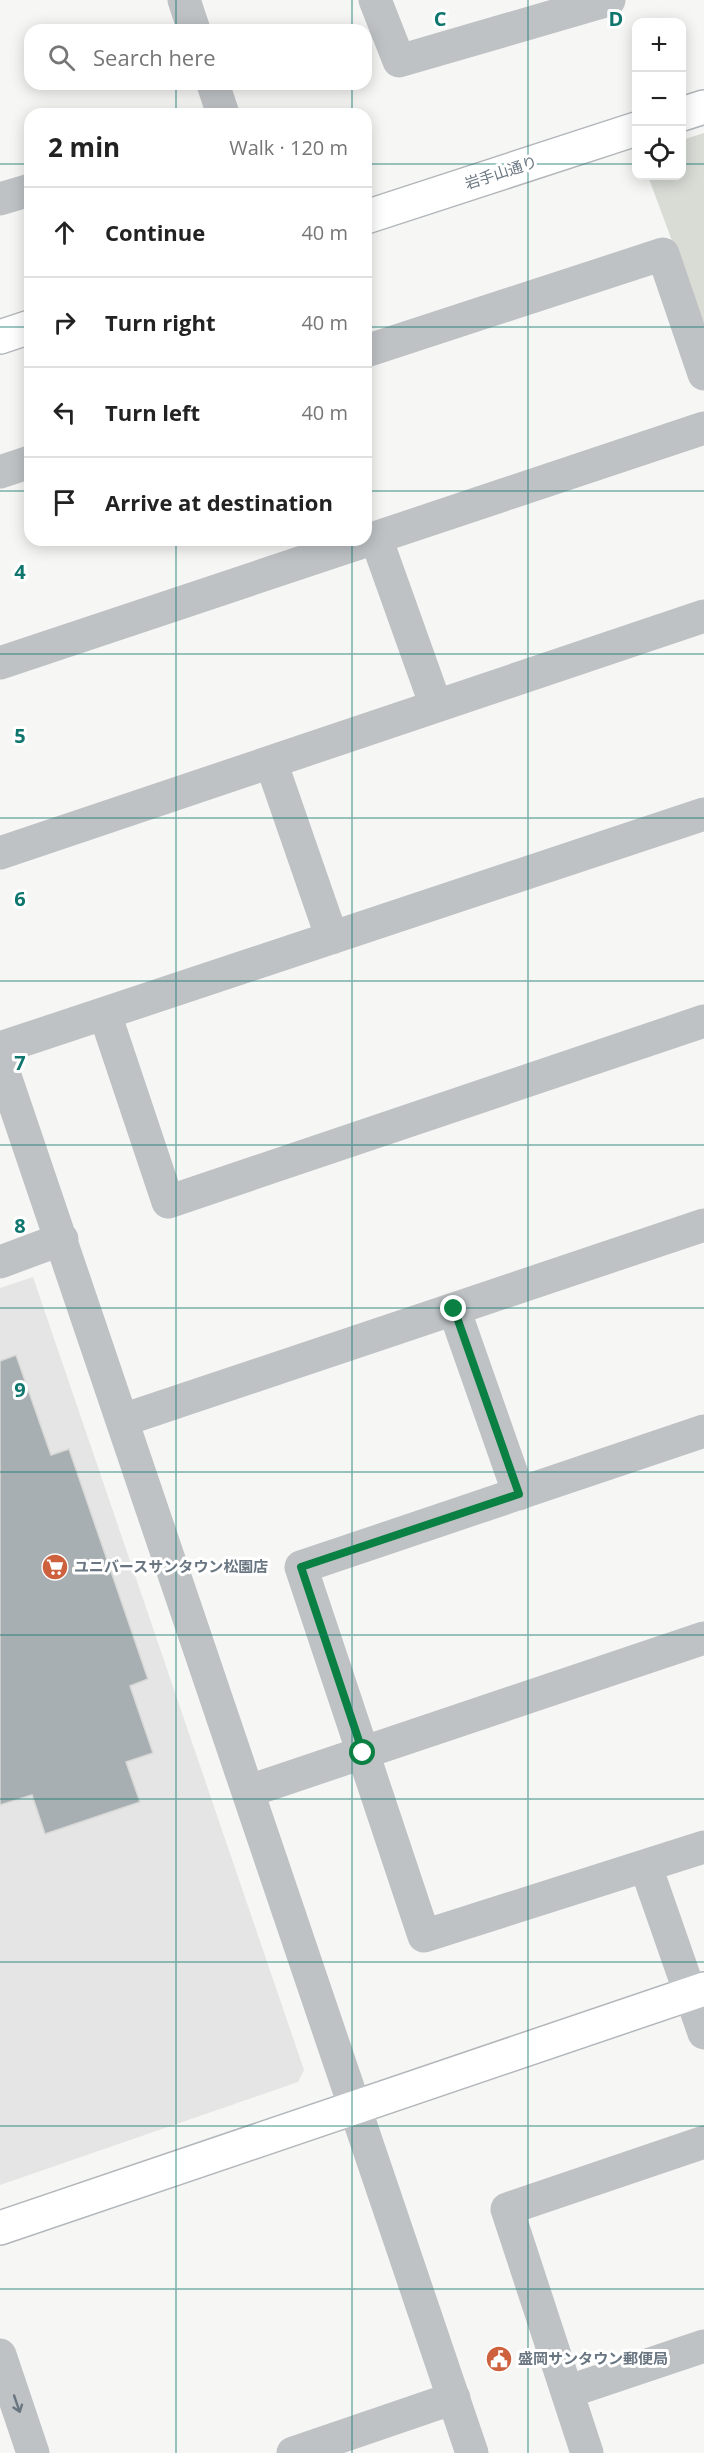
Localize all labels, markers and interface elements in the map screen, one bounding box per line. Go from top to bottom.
text: C [434,5,447,32]
text: D [609,5,623,32]
map controls [632,18,686,180]
button: + [632,18,686,72]
search box [24,24,372,90]
icon: search [45,41,78,74]
text: Search here [93,42,216,72]
button: − [632,72,686,126]
button: locate [632,126,686,180]
text: 2 min [48,129,120,165]
text: Walk · 120 m [229,134,348,161]
street label: 岩手山通り [462,151,539,193]
icon: ahead [48,216,81,249]
text: Continue [105,217,205,247]
text: 40 m [301,219,348,246]
icon: right [48,306,81,339]
text: Turn right [105,307,216,337]
text: 40 m [301,309,348,336]
icon: left [48,396,81,429]
text: Turn left [105,397,200,427]
text: 40 m [301,399,348,426]
icon: arrive [48,486,81,519]
text: Arrive at destination [105,487,333,517]
text: 4 [14,558,26,585]
text: 5 [14,722,26,749]
text: 6 [14,885,26,912]
text: 7 [14,1049,26,1076]
text: 8 [14,1212,26,1239]
route end [440,1295,466,1321]
text: 9 [14,1376,26,1403]
supermarket icon: ユニバースサンタウン松園店 [40,1552,70,1582]
place label: ユニバースサンタウン松園店 [74,1556,268,1576]
route start [349,1739,375,1765]
public building icon: 盛岡サンタウン郵便局 [484,2344,514,2374]
place label: 盛岡サンタウン郵便局 [518,2348,668,2368]
one-way arrow [12,2394,23,2413]

